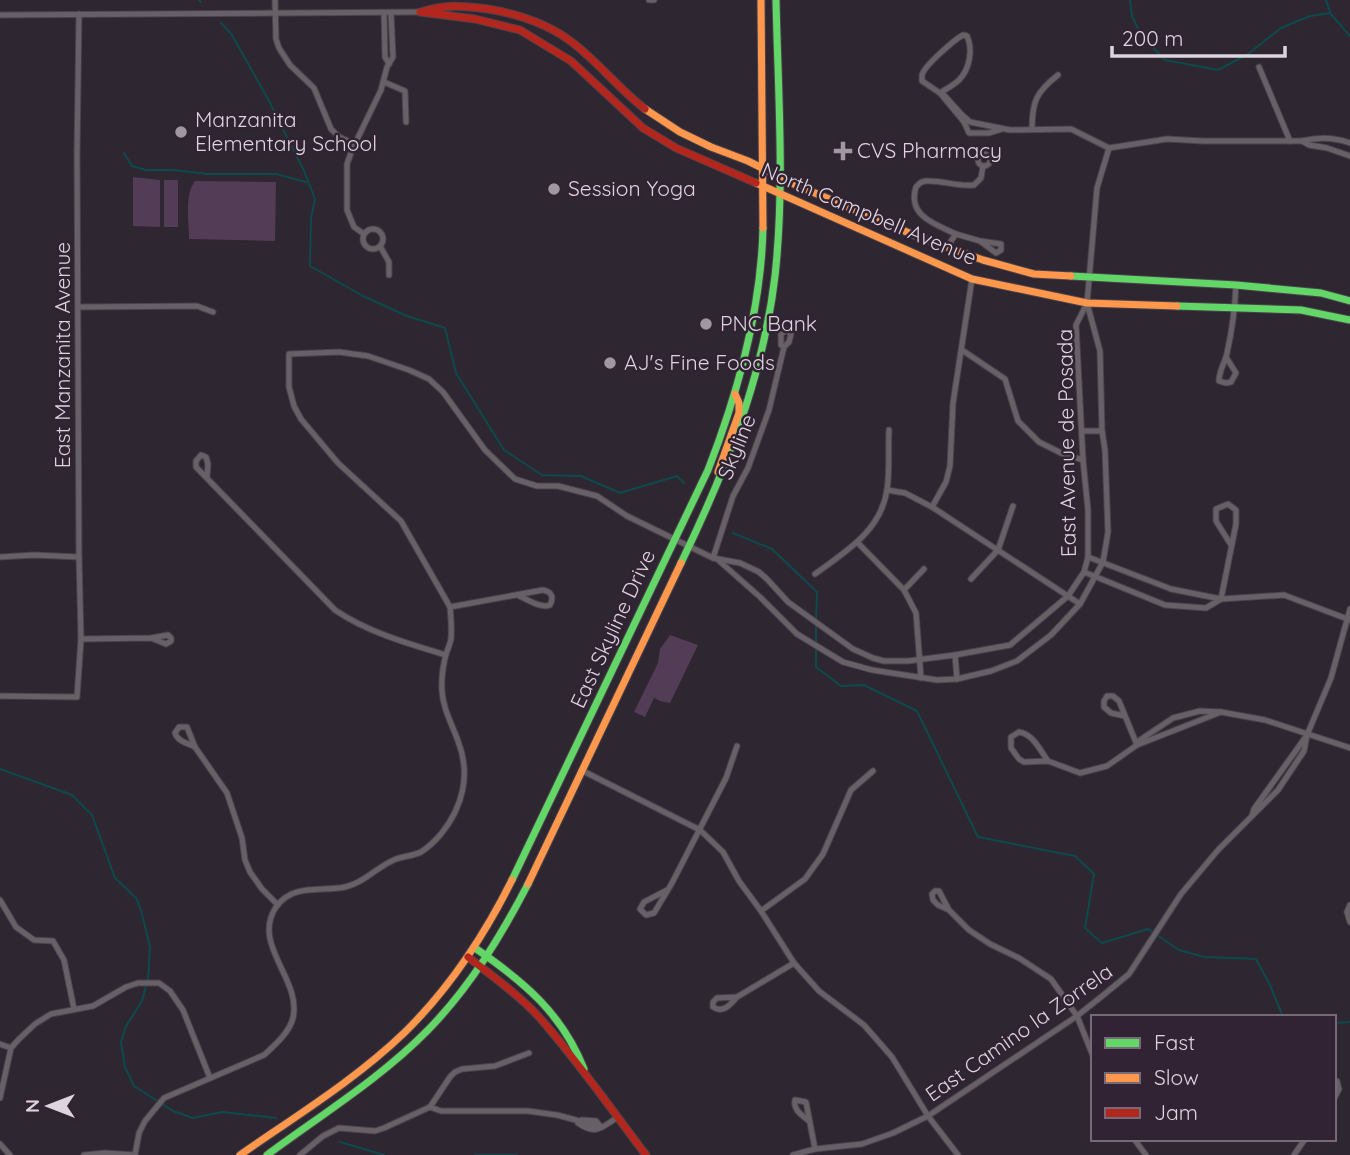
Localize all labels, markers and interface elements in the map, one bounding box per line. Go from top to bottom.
scale bar [1112,14,1285,58]
text: 200 m [1122,25,1184,51]
place label: Manzanita Elementary School [195,106,377,156]
marker: Manzanita Elementary School [173,124,189,140]
place label: CVS Pharmacy [857,137,1002,163]
marker: CVS Pharmacy [835,143,851,159]
street label: North Campbell Avenue [758,156,981,270]
place label: Session Yoga [568,175,696,201]
marker: Session Yoga [546,181,562,197]
street label: East Manzanita Avenue [49,242,75,468]
place label: PNC Bank [720,310,817,336]
marker: PNC Bank [698,316,714,332]
street label: East Avenue de Posada [1051,329,1081,557]
place label: AJ's Fine Foods [624,349,775,375]
marker: AJ's Fine Foods [602,355,618,371]
street label: Skyline [711,410,761,483]
street label: East Skyline Drive [564,545,660,712]
street label: East Camino la Zorrela [920,958,1117,1107]
legend [1091,1015,1336,1141]
text: Fast [1154,1029,1195,1055]
text: Slow [1154,1064,1199,1090]
north arrow [14,1071,84,1141]
text: N [20,1099,44,1113]
text: Jam [1154,1099,1198,1125]

